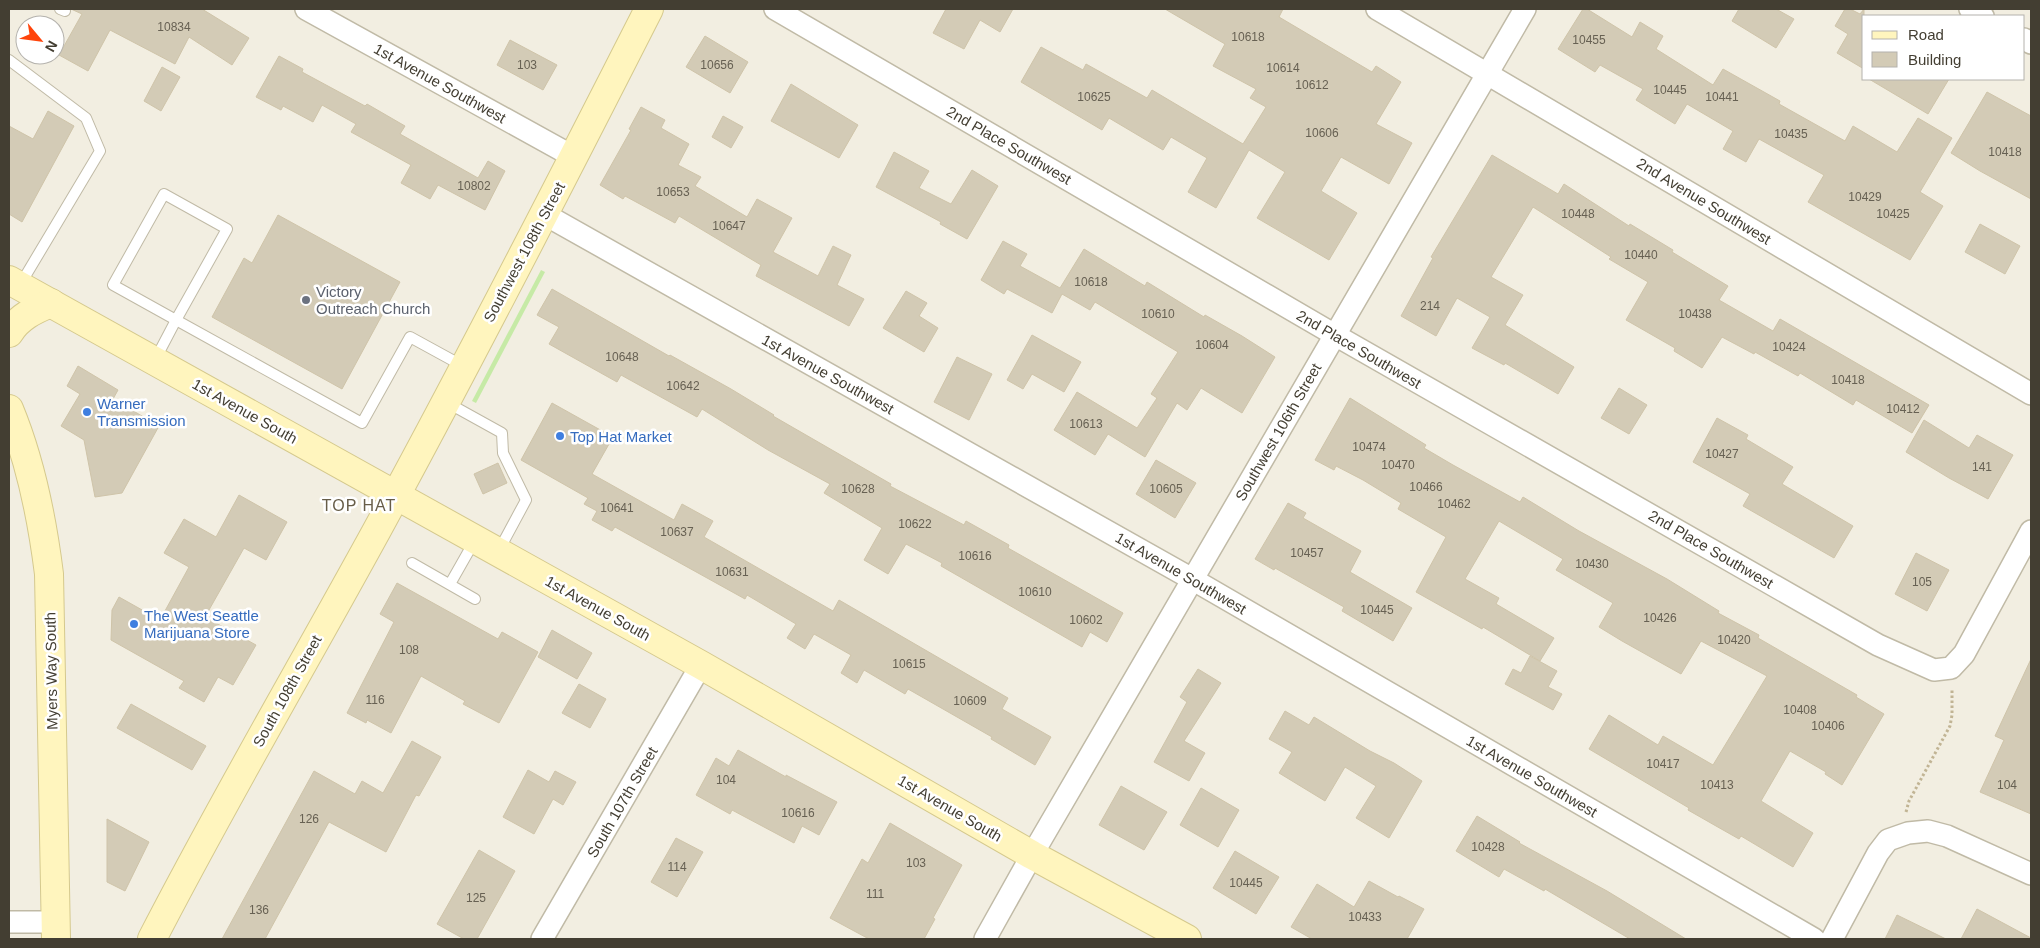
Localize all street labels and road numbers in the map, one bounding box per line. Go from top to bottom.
street label: 1st Avenue Southwest [371,40,510,127]
street label: 2nd Place Southwest [944,102,1075,188]
street label: 2nd Avenue Southwest [1634,154,1775,248]
street label: Southwest 108th Street [480,178,568,325]
street label: 2nd Place Southwest [1294,306,1425,392]
street label: 1st Avenue Southwest [759,331,898,418]
street label: Southwest 106th Street [1232,360,1325,504]
street label: 1st Avenue South [190,375,300,447]
street label: 2nd Place Southwest [1646,506,1777,592]
street label: 1st Avenue Southwest [1113,529,1250,618]
street label: 1st Avenue South [543,572,653,644]
street label: Myers Way South [41,612,61,730]
street label: South 108th Street [249,631,325,750]
street label: 1st Avenue Southwest [1464,732,1601,821]
street label: South 107th Street [583,743,661,860]
street label: 1st Avenue South [895,771,1005,845]

